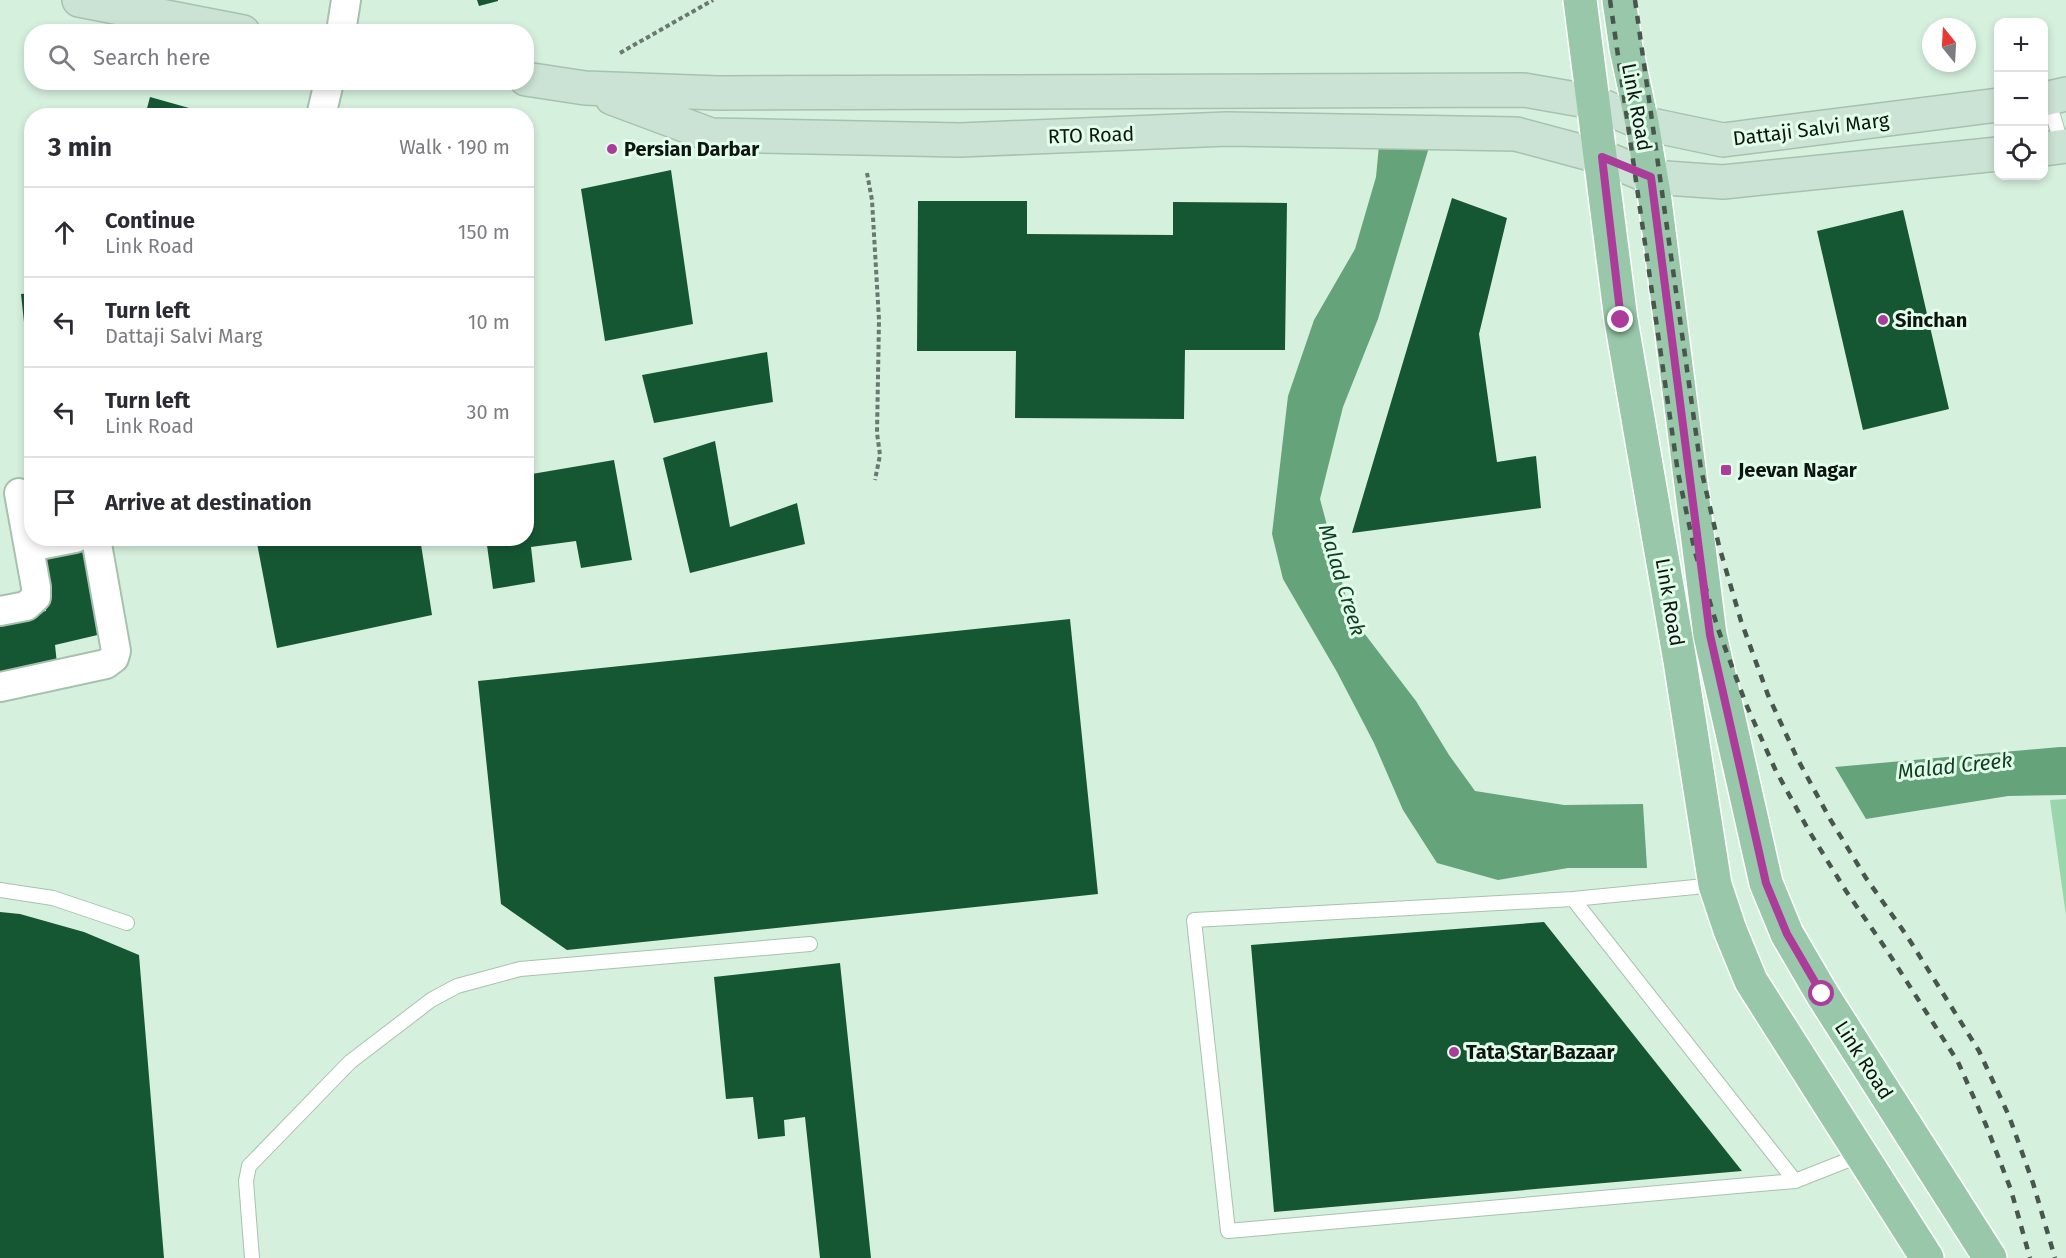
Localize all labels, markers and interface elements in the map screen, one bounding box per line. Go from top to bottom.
north arrow [1922,18,1976,72]
map controls [1994,18,2048,180]
button: + [1994,18,2048,72]
search box [24,24,534,90]
icon: search [45,41,78,74]
text: Search here [93,44,211,71]
street label: Link Road [1617,61,1657,153]
button: − [1994,72,2048,126]
street label: Dattaji Salvi Marg [1731,107,1891,151]
street label: RTO Road [1047,121,1135,149]
button: locate [1994,126,2048,180]
text: 3 min [48,132,112,163]
text: Walk · 190 m [399,135,510,159]
place label: Persian Darbar [624,137,760,161]
marker: Persian Darbar [605,142,619,156]
text: Continue [105,207,195,234]
icon: ahead [48,216,81,249]
text: 150 m [458,220,510,244]
text: Link Road [105,234,194,258]
text: Turn left [105,297,190,324]
icon: left [48,306,81,339]
route end [1607,306,1633,332]
place label: Sinchan [1895,308,1967,332]
text: 10 m [468,310,510,334]
marker: Sinchan [1876,313,1890,327]
text: Dattaji Salvi Marg [105,324,262,348]
text: Turn left [105,387,190,414]
icon: left [48,396,81,429]
text: 30 m [466,400,510,424]
text: Link Road [105,414,194,438]
place label: Jeevan Nagar [1737,458,1858,482]
marker: Jeevan Nagar [1719,463,1733,477]
icon: arrive [48,486,81,519]
text: Arrive at destination [105,489,312,516]
water label: Malad Creek [1313,521,1371,639]
street label: Link Road [1650,556,1690,648]
water label: Malad Creek [1896,747,2014,785]
route start [1808,980,1834,1006]
street label: Link Road [1830,1016,1898,1104]
place label: Tata Star Bazaar [1466,1040,1616,1064]
marker: Tata Star Bazaar [1447,1045,1461,1059]

